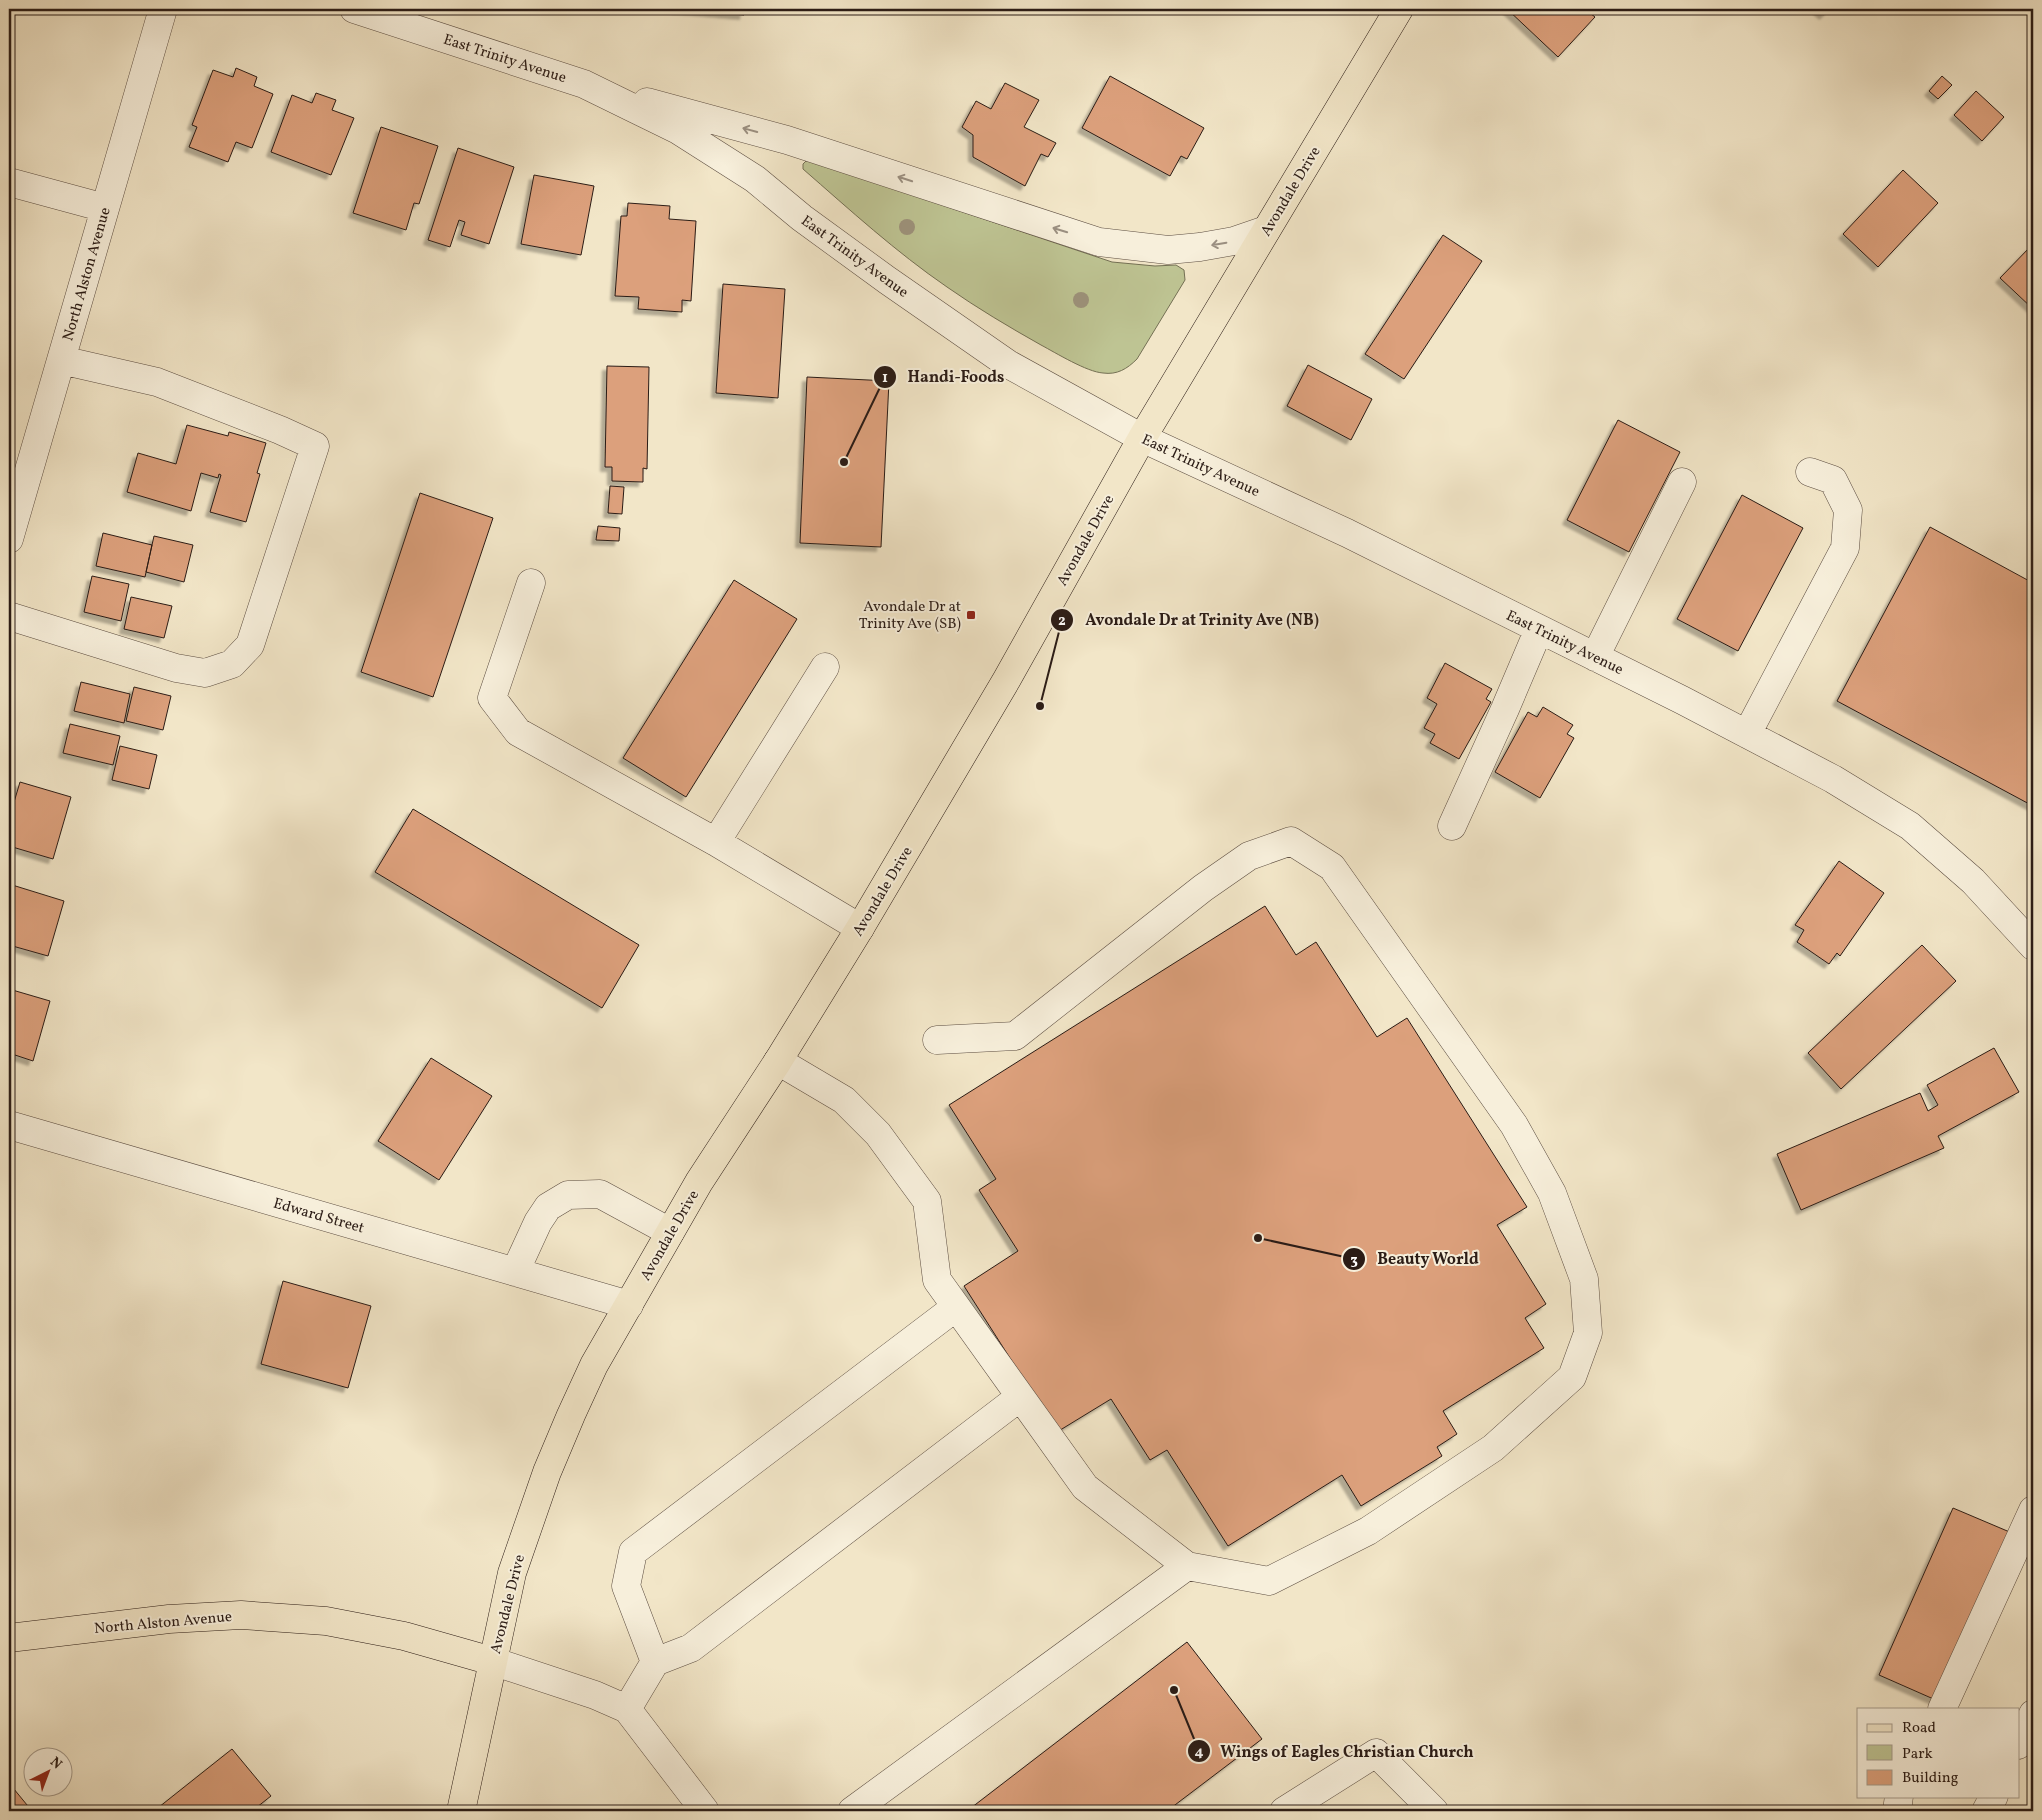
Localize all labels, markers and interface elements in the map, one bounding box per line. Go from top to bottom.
street label: East Trinity Avenue [440,30,569,89]
one-way arrow [743,125,759,135]
street label: Avondale Drive [1256,143,1326,241]
one-way arrow [898,174,914,184]
street label: North Alston Avenue [58,205,117,344]
street label: East Trinity Avenue [796,211,912,303]
one-way arrow [1052,225,1068,234]
one-way arrow [1212,239,1228,249]
callout: Handi-Foods [873,361,1015,392]
text: Handi-Foods [908,367,1004,389]
text: 1 [882,368,888,389]
street label: East Trinity Avenue [1138,430,1263,503]
street label: Avondale Drive [1053,491,1120,590]
place label: Avondale Dr at Trinity Ave (SB) [859,597,961,635]
callout: Avondale Dr at Trinity Ave (NB) [1050,604,1329,635]
street label: East Trinity Avenue [1502,606,1627,681]
marker: Avondale Dr at Trinity Ave (SB) [965,609,977,621]
text: Avondale Dr at Trinity Ave (NB) [1085,610,1319,632]
text: 2 [1058,611,1066,632]
street label: Avondale Drive [848,843,918,941]
street label: Avondale Drive [636,1187,705,1285]
street label: Edward Street [271,1193,366,1239]
callout: Beauty World [1342,1243,1489,1274]
text: Beauty World [1377,1249,1479,1271]
text: 3 [1350,1250,1358,1271]
street label: Avondale Drive [486,1553,531,1656]
street label: North Alston Avenue [93,1607,233,1640]
legend [1857,1708,2020,1798]
text: Road [1902,1718,1936,1739]
callout: Wings of Eagles Christian Church [1186,1736,1483,1767]
text: 4 [1194,1742,1204,1763]
text: Wings of Eagles Christian Church [1220,1742,1474,1764]
text: Park [1902,1744,1933,1765]
north arrow [22,1748,72,1798]
text: N [46,1753,66,1774]
text: Building [1902,1768,1959,1789]

